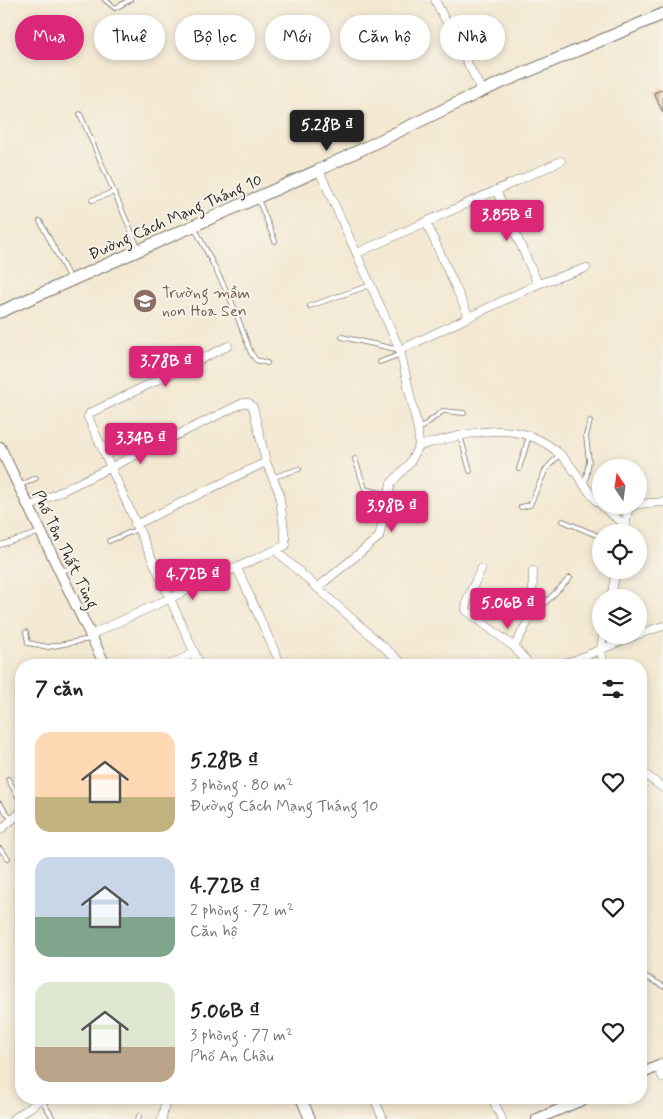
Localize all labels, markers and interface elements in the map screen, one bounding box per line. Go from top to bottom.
chip: Mua [15,15,84,60]
chip: Thuê [94,15,165,60]
chip: Bộ lọc [175,15,255,60]
chip: Mới [265,15,330,60]
chip: Căn hộ [340,15,430,60]
chip: Nhà [440,15,505,60]
pin: 5.28B ₫ [281,110,373,152]
text: 5.28B ₫ [301,115,353,136]
street label: Đường Cách Mạng Tháng 10 [85,169,266,266]
pin: 3.85B ₫ [461,200,553,242]
text: 3.85B ₫ [482,205,532,226]
place label: Trường mầm non Hoa Sen [162,283,250,322]
school or university icon: Trường mầm non Hoa Sen [132,288,158,314]
pin: 3.78B ₫ [120,346,212,388]
text: 3.78B ₫ [140,351,192,372]
pin: 3.34B ₫ [95,422,187,465]
text: 3.34B ₫ [116,428,166,449]
north arrow [592,459,648,514]
map controls [592,459,647,644]
street label: Phố Tôn Thất Tùng [26,487,103,613]
pin: 3.98B ₫ [346,490,438,533]
text: 3.98B ₫ [367,496,417,517]
button: locate [592,524,647,579]
pin: 4.72B ₫ [147,558,239,601]
text: 4.72B ₫ [166,564,220,585]
pin: 5.06B ₫ [462,588,554,630]
button: layers [592,589,647,644]
text: 5.06B ₫ [481,593,535,614]
text: 7 căn [35,675,83,703]
icon: filters [599,675,627,703]
text: 5.28B ₫ [190,747,259,775]
icon: home [75,752,135,812]
icon: heart [599,768,627,796]
text: 3 phòng · 80 m² [190,775,293,796]
text: Đường Cách Mạng Tháng 10 [190,796,378,817]
text: 4.72B ₫ [190,872,260,900]
icon: home [75,877,135,937]
icon: heart [599,893,627,921]
text: 2 phòng · 72 m² [190,900,294,921]
text: Căn hộ [190,921,238,942]
text: 5.06B ₫ [190,997,260,1025]
icon: home [75,1002,135,1062]
icon: heart [599,1018,627,1046]
text: 3 phòng · 77 m² [190,1025,293,1046]
text: Phố An Châu [190,1046,274,1067]

